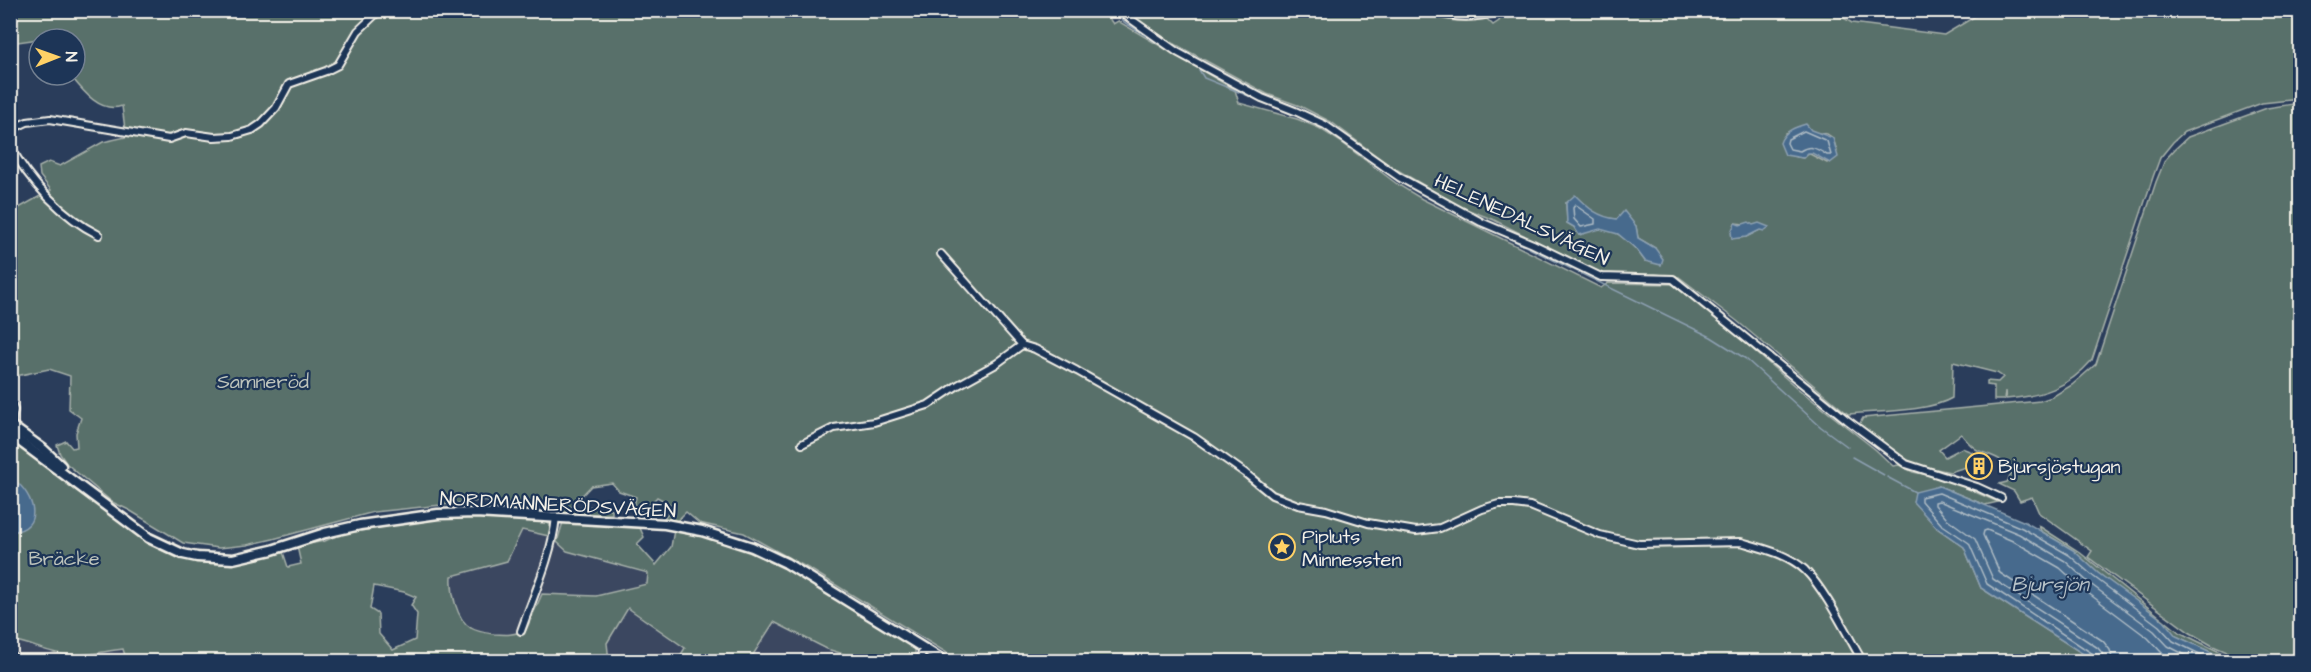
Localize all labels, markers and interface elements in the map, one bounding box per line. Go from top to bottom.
north arrow [27,27,87,87]
text: N [60,52,82,62]
street label: HELENEDALSVÄGEN [1430,167,1614,273]
park label: Samneröd [217,368,309,396]
building icon: Bjursjöstugan [1964,451,1994,481]
place label: Bjursjöstugan [1998,453,2121,482]
street label: NORDMANNERÖDSVÄGEN [439,485,677,525]
place label: Pipluts Minnessten [1302,523,1401,574]
place icon: Pipluts Minnessten [1267,532,1297,562]
park label: Bräcke [28,545,100,573]
water label: Bjursjön [2011,570,2090,599]

